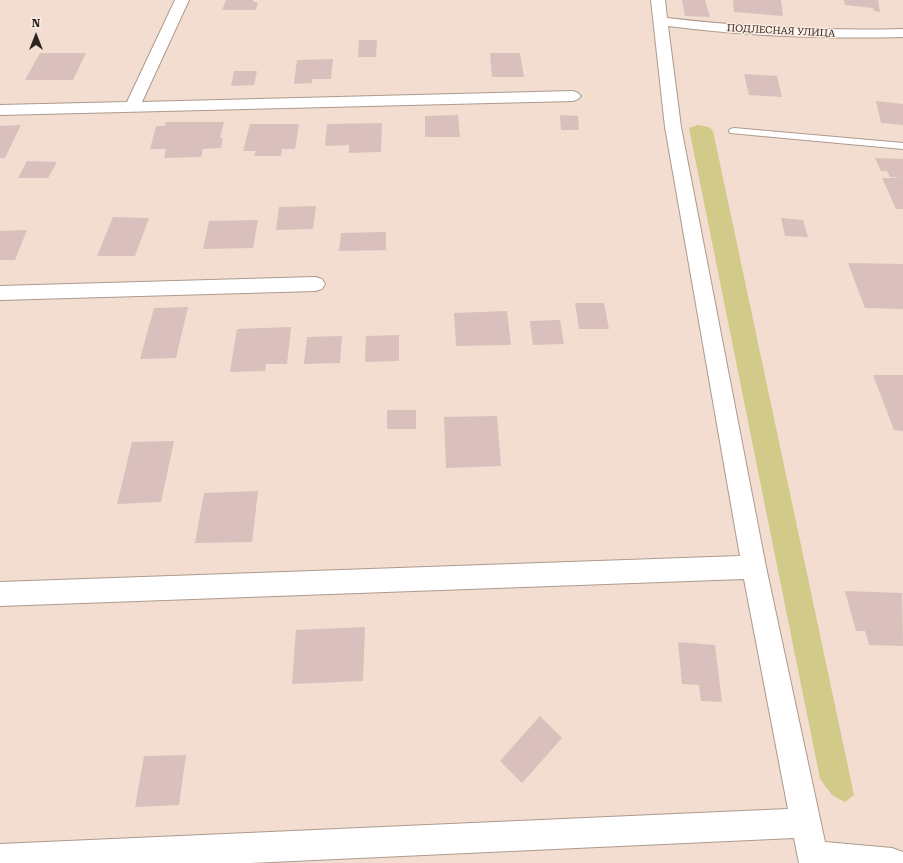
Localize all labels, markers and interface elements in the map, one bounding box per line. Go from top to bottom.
north arrow [16,16,56,56]
text: N [32,17,40,30]
street label: ПОДЛЕСНАЯ УЛИЦА [727,22,835,40]

